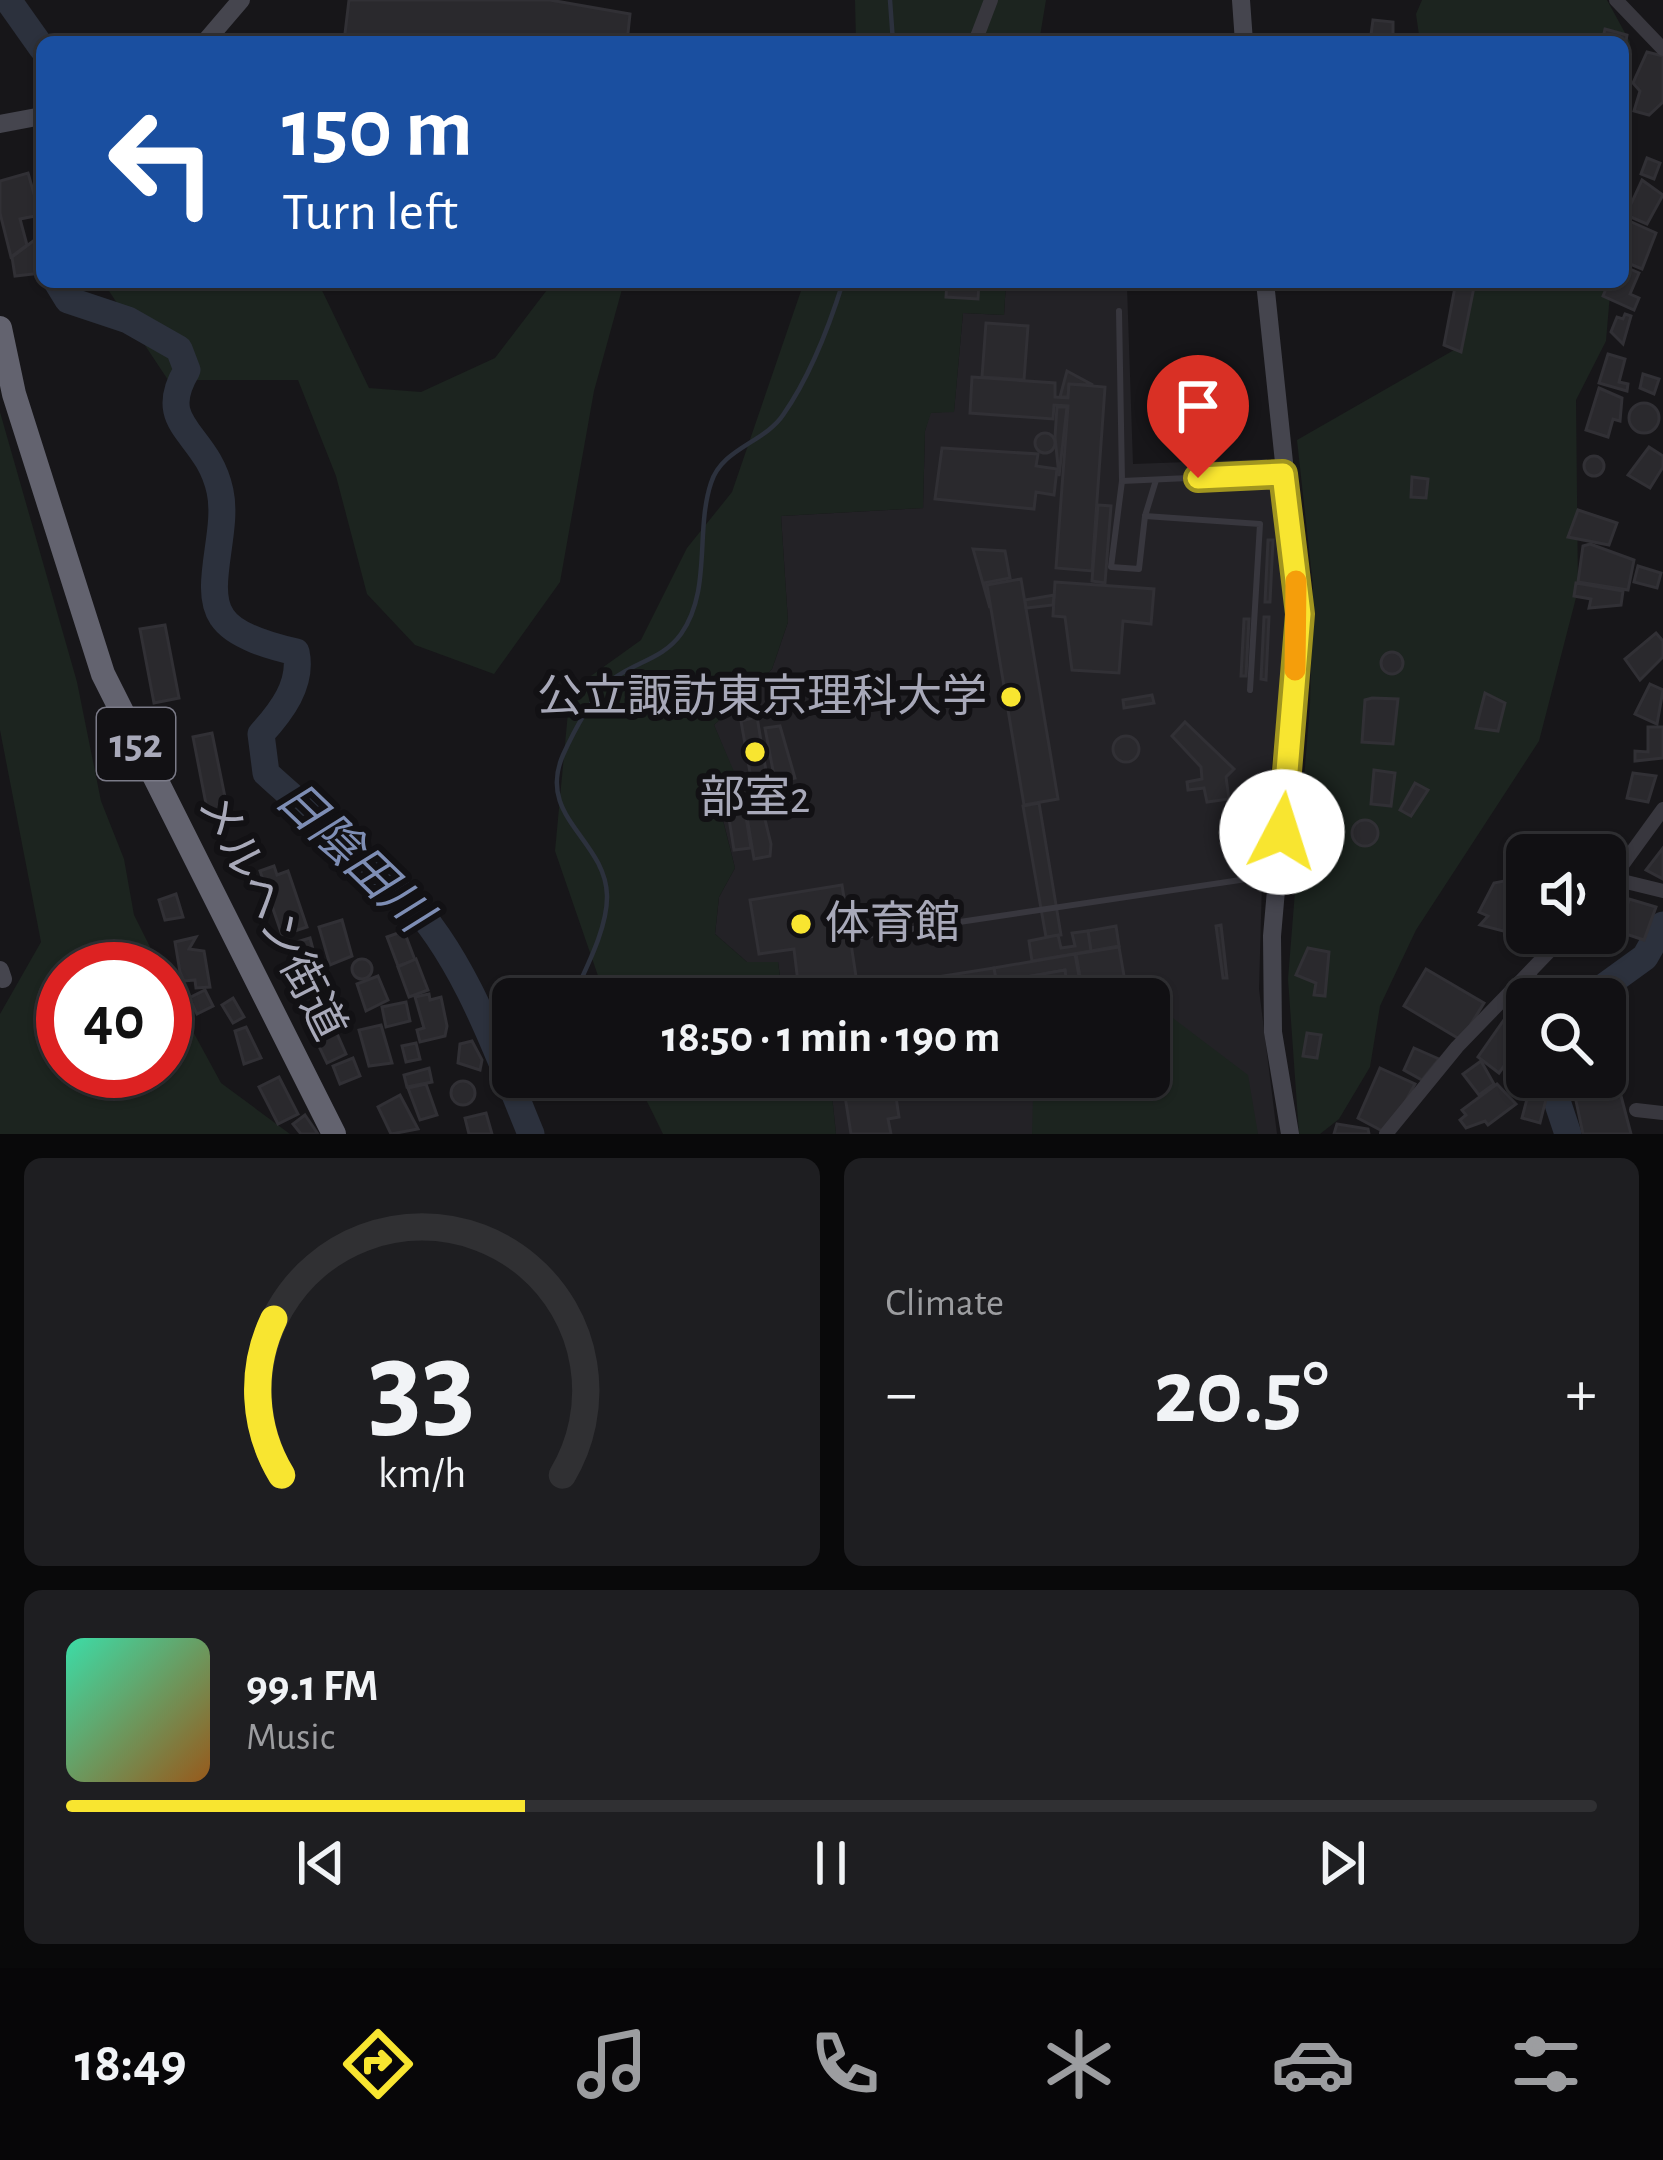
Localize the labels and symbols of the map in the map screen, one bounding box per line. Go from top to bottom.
pin [1147,355,1249,478]
place label: 公立諏訪東京理科大学 [537,673,987,720]
marker: 公立諏訪東京理科大学 [998,684,1024,710]
road number: 152 [97,708,175,780]
marker: 部室2 [742,739,768,765]
position arrow [1219,769,1345,895]
water label: 日陰田川 [266,771,443,944]
place label: 部室2 [700,774,810,821]
street label: メルヘン街道 [190,786,354,1048]
place label: 体育館 [825,900,960,947]
marker: 体育館 [788,911,814,937]
speed limit sign: 40 [36,942,192,1098]

